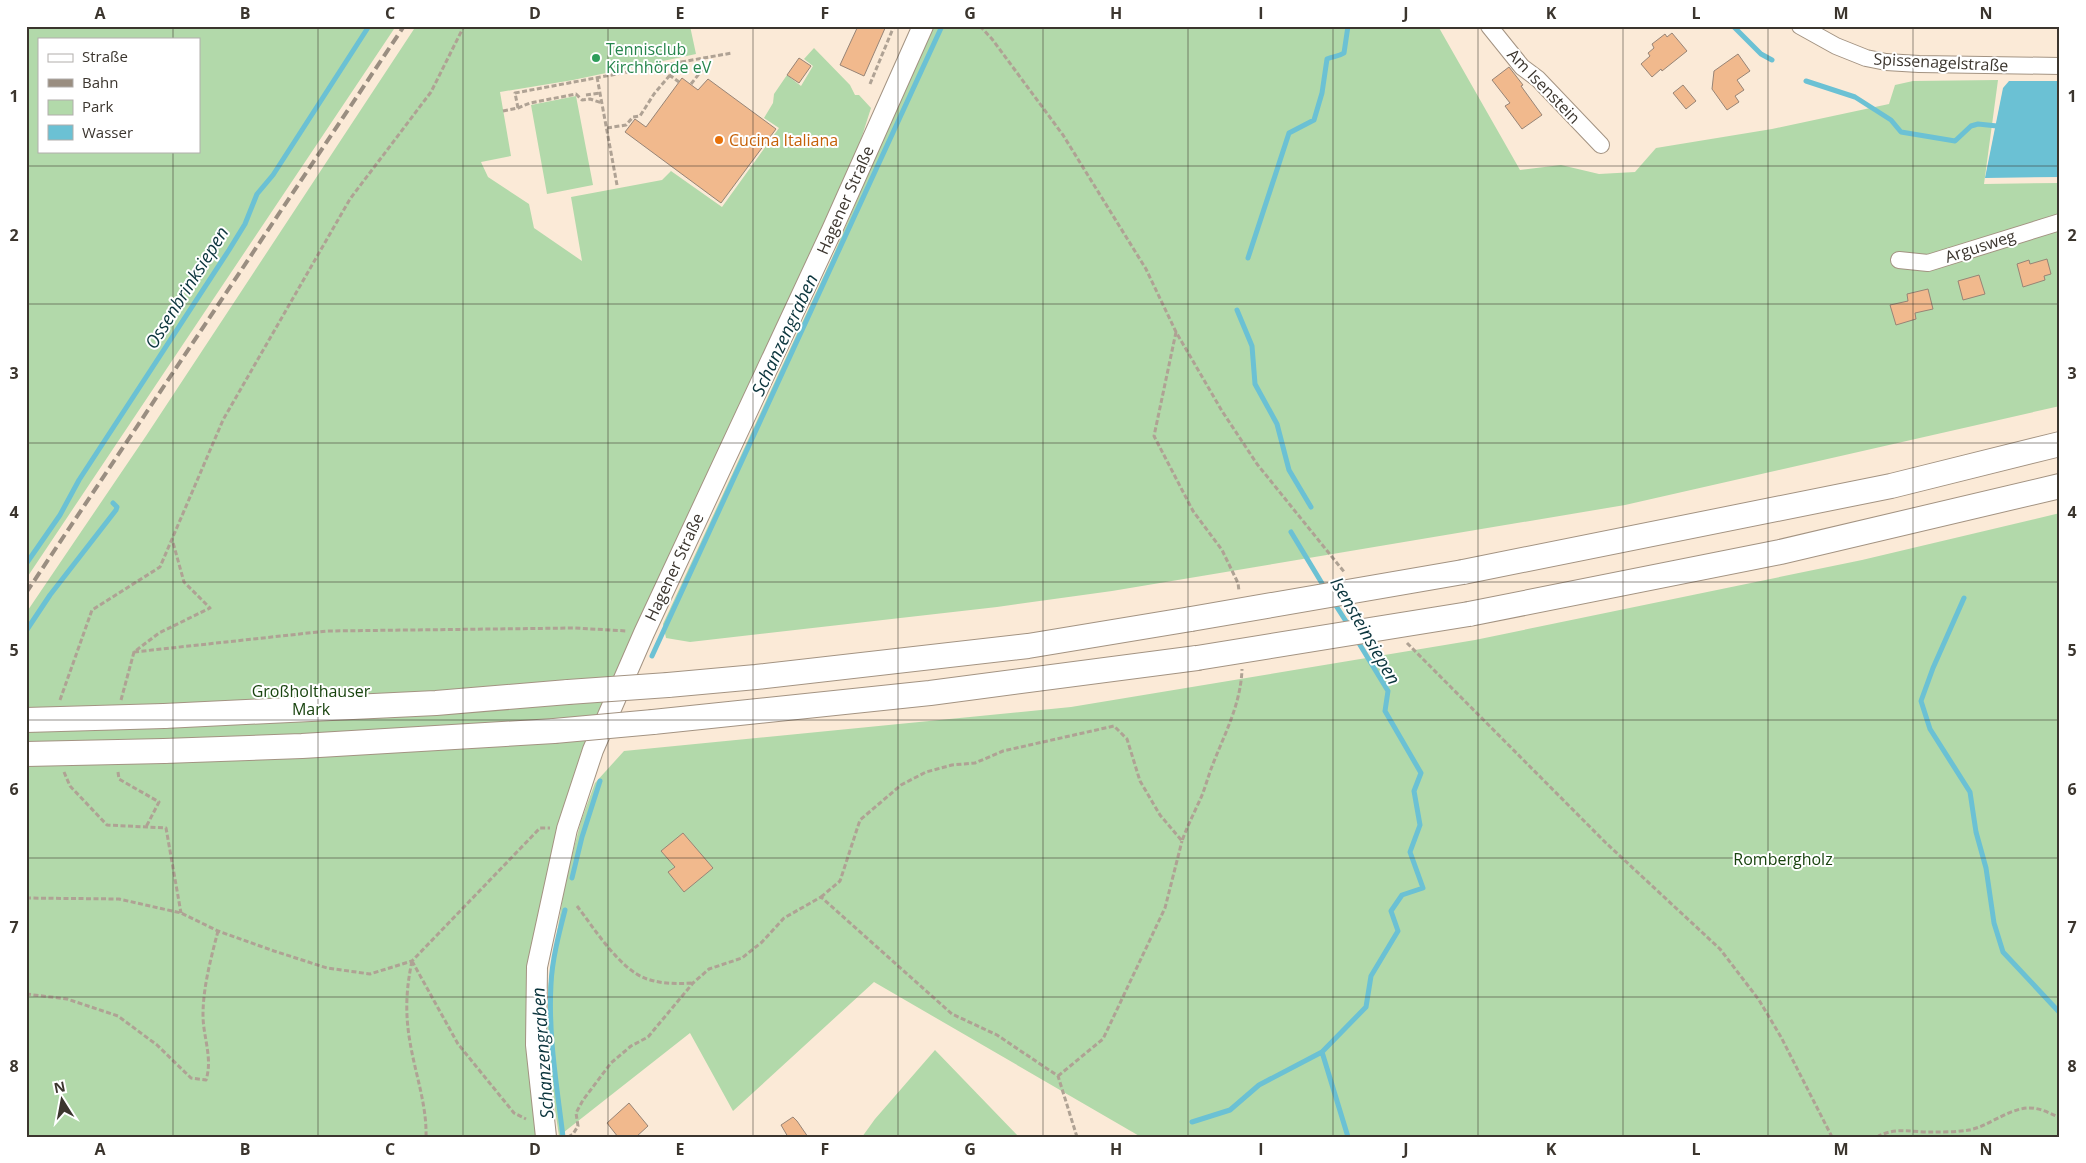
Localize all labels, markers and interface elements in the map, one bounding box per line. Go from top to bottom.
text: A [94,2,106,24]
text: B [240,2,250,24]
text: C [385,2,395,24]
text: D [529,2,541,24]
text: E [676,2,685,24]
text: F [821,2,829,24]
text: G [964,2,976,24]
text: H [1110,2,1122,24]
text: I [1258,2,1264,24]
text: J [1401,2,1409,24]
text: K [1546,2,1557,24]
text: L [1691,2,1701,24]
text: M [1833,2,1849,24]
text: N [1979,2,1993,24]
legend [38,38,200,152]
place label: Tennisclub Kirchhörde eV [606,38,712,78]
street label: Am Isenstein [1503,44,1585,128]
text: Straße [82,46,128,66]
street label: Spissenagelstraße [1873,47,2009,77]
marker: Tennisclub Kirchhörde eV [590,52,602,64]
text: Bahn [82,72,118,92]
text: 1 [9,85,19,107]
text: 1 [2067,85,2077,107]
text: Park [82,96,113,116]
text: Wasser [82,122,133,142]
place label: Cucina Italiana [729,129,838,151]
marker: Cucina Italiana [713,134,725,146]
street label: Hagener Straße [811,142,879,258]
water label: Ossenbrinksiepen [139,222,233,353]
text: 2 [9,224,19,246]
street label: Argusweg [1942,224,2018,268]
text: 2 [2067,224,2077,246]
water label: Schanzengraben [745,270,823,399]
text: 3 [9,362,19,384]
text: 3 [2067,362,2077,384]
text: 4 [9,501,19,523]
text: 4 [2067,501,2077,523]
street label: Hagener Straße [639,509,709,625]
water label: Isensteinsiepen [1325,572,1406,689]
text: 5 [9,639,19,661]
text: 5 [2067,639,2077,661]
park label: Großholthauser Mark [252,680,371,720]
text: 6 [9,778,19,800]
text: 6 [2067,778,2077,800]
park label: Rombergholz [1733,848,1833,870]
text: 7 [9,916,19,938]
text: 7 [2067,916,2077,938]
water label: Schanzengraben [525,986,559,1120]
text: 8 [9,1055,19,1077]
text: 8 [2067,1055,2077,1077]
north arrow [38,1076,88,1126]
text: N [52,1076,67,1097]
text: A [94,1138,106,1160]
text: B [240,1138,250,1160]
text: C [385,1138,395,1160]
text: D [529,1138,541,1160]
text: E [676,1138,685,1160]
text: F [821,1138,829,1160]
text: G [964,1138,976,1160]
text: H [1110,1138,1122,1160]
text: I [1258,1138,1264,1160]
text: J [1401,1138,1409,1160]
text: K [1546,1138,1557,1160]
text: L [1691,1138,1701,1160]
text: M [1833,1138,1849,1160]
text: N [1979,1138,1993,1160]

